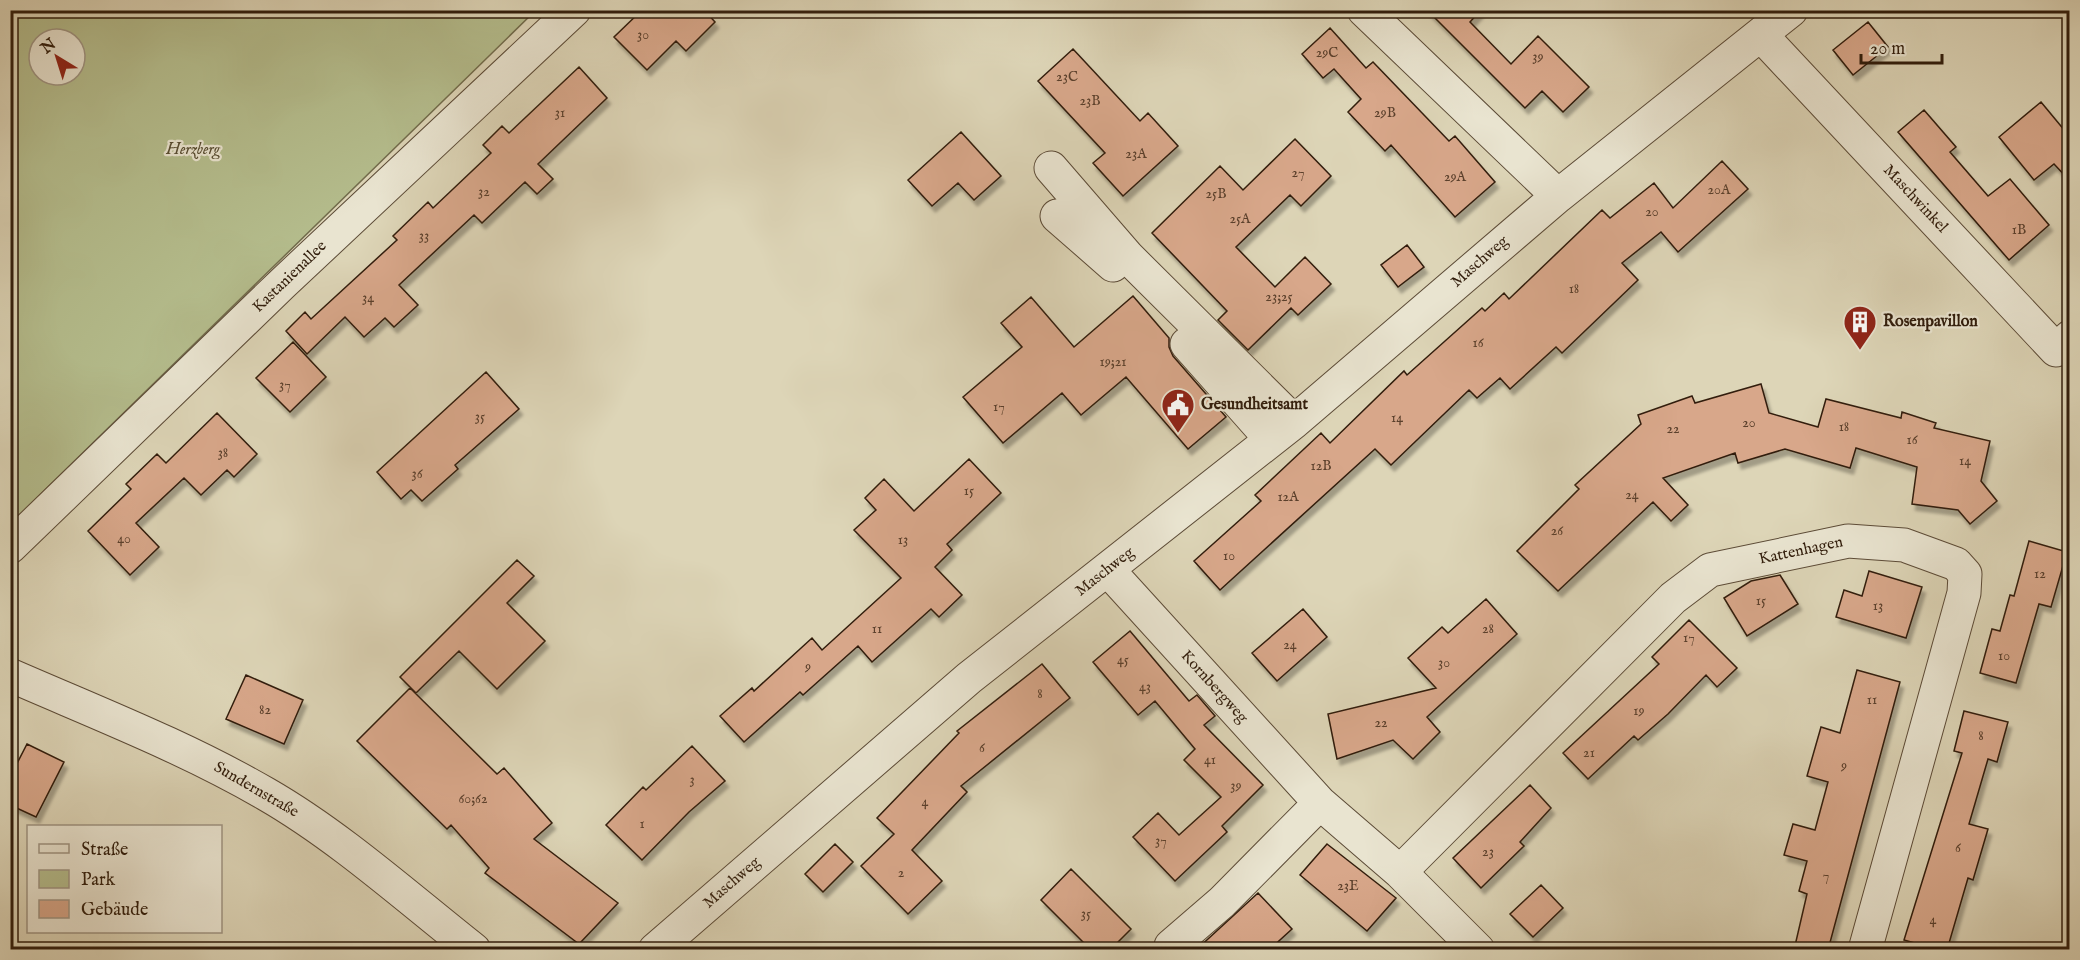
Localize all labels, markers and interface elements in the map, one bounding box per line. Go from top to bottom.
house number: 30 [637,26,649,44]
north arrow [27,27,87,87]
scale bar [1861,27,1942,65]
text: N [37,35,61,60]
text: 20 m [1870,38,1905,61]
house number: 29C [1316,44,1338,62]
house number: 39 [1532,48,1544,66]
house number: 23C [1056,68,1078,86]
house number: 23B [1079,92,1101,110]
house number: 31 [555,104,565,122]
house number: 29B [1374,104,1396,122]
park label: Herzberg [165,140,221,160]
house number: 23A [1125,145,1147,163]
street label: Maschwinkel [1878,161,1952,238]
house number: 27 [1292,164,1304,182]
house number: 29A [1444,168,1467,186]
house number: 20A [1708,181,1731,199]
house number: 32 [478,183,490,201]
house number: 25B [1206,185,1226,203]
house number: 20 [1645,203,1659,221]
house number: 25A [1229,210,1251,228]
house number: 1B [2012,221,2026,239]
house number: 33 [419,227,429,245]
street label: Maschweg [1447,232,1513,292]
street label: Kastanienallee [249,237,331,317]
house number: 18 [1569,280,1579,298]
house number: 23;25 [1265,288,1293,306]
house number: 34 [362,289,374,307]
building icon: Rosenpavillon [1842,304,1878,351]
place label: Rosenpavillon [1883,312,1978,332]
house number: 16 [1472,334,1485,352]
house number: 19;21 [1099,353,1127,371]
house number: 37 [279,376,291,394]
public building icon: Gesundheitsamt [1160,387,1196,434]
place label: Gesundheitsamt [1201,395,1308,415]
house number: 17 [993,398,1005,416]
house number: 35 [475,408,485,426]
house number: 14 [1391,409,1403,427]
house number: 20 [1742,414,1756,432]
house number: 18 [1839,418,1849,436]
house number: 22 [1666,420,1680,438]
house number: 16 [1906,431,1919,449]
house number: 38 [218,444,228,462]
house number: 14 [1959,452,1971,470]
house number: 12B [1310,457,1332,475]
house number: 36 [411,465,424,483]
house number: 15 [964,482,974,500]
house number: 24 [1625,486,1639,504]
house number: 12A [1277,488,1299,506]
house number: 26 [1551,522,1564,540]
house number: 40 [117,530,131,548]
house number: 13 [898,531,908,549]
street label: Kattenhagen [1757,532,1845,570]
street label: Maschweg [1072,543,1139,601]
house number: 10 [1223,547,1235,565]
house number: 12 [2034,565,2046,583]
house number: 15 [1756,592,1766,610]
house number: 13 [1873,597,1883,615]
house number: 11 [872,620,882,638]
house number: 28 [1482,620,1494,638]
house number: 17 [1683,629,1695,647]
house number: 24 [1283,636,1297,654]
street label: Kornbergweg [1176,646,1252,728]
house number: 10 [1998,647,2010,665]
house number: 45 [1117,651,1129,669]
house number: 30 [1438,654,1450,672]
house number: 9 [804,658,811,676]
house number: 43 [1139,678,1151,696]
house number: 8 [1037,685,1043,703]
house number: 11 [1867,691,1877,709]
house number: 82 [259,701,271,719]
house number: 19 [1633,702,1645,720]
house number: 22 [1374,714,1388,732]
house number: 8 [1978,727,1984,745]
house number: 6 [979,739,986,757]
house number: 21 [1583,744,1595,762]
house number: 41 [1204,751,1216,769]
house number: 9 [1840,757,1847,775]
street label: Sundernstraße [210,758,302,822]
house number: 3 [689,771,695,789]
house number: 39 [1230,777,1242,795]
house number: 60;62 [458,790,488,808]
house number: 4 [922,793,929,811]
house number: 1 [639,815,645,833]
legend [27,825,222,933]
house number: 37 [1155,832,1167,850]
text: Straße [81,839,128,862]
house number: 6 [1955,839,1962,857]
house number: 23 [1482,843,1494,861]
street label: Maschweg [699,853,765,913]
house number: 2 [898,864,905,882]
house number: 7 [1823,867,1829,885]
text: Park [81,869,116,892]
house number: 23E [1337,877,1359,895]
text: Gebäude [81,899,148,922]
house number: 35 [1081,905,1091,923]
house number: 4 [1930,911,1937,929]

